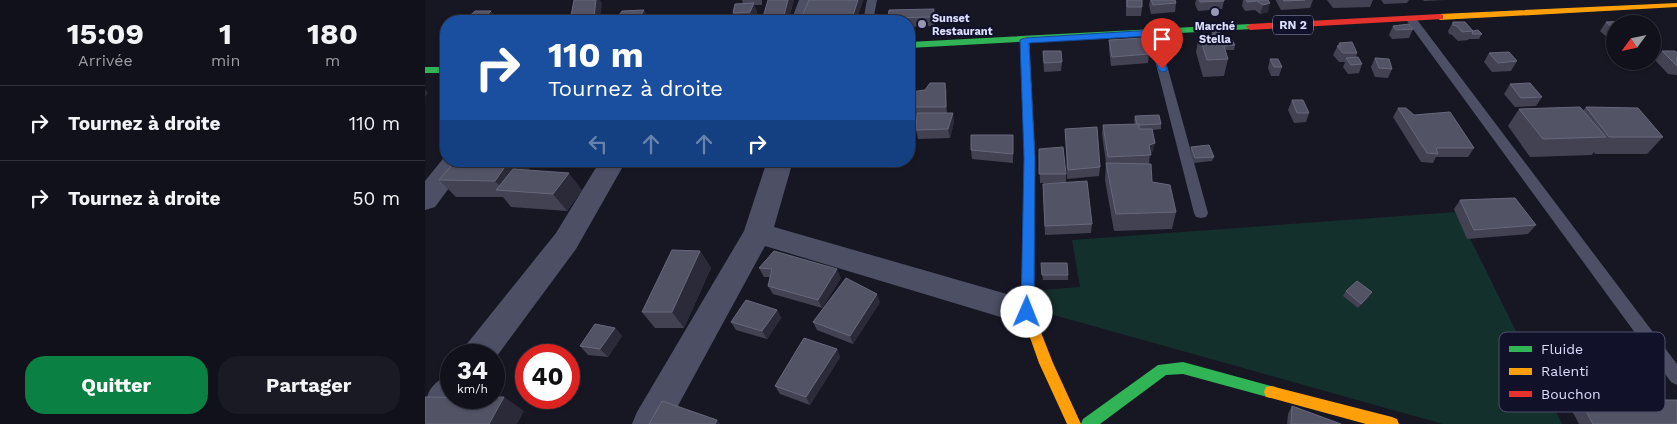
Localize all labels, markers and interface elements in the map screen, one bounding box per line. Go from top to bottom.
marker: Marché Stella [1209,6,1221,18]
place label: Sunset Restaurant [932,12,993,38]
north arrow [1606,15,1661,70]
map controls [1606,15,1661,70]
text: 15:09 [67,16,144,51]
text: 1 [219,16,232,51]
text: 180 [307,16,358,51]
road number: RN 2 [1273,16,1313,34]
marker: Sunset Restaurant [916,18,928,30]
pin [1141,18,1183,69]
place label: Marché Stella [1195,20,1235,46]
icon: arrive [1148,25,1176,53]
text: 110 m [548,34,644,76]
icon: right [465,35,530,100]
text: Arrivée [78,51,133,70]
text: min [211,51,240,70]
text: m [325,51,340,70]
text: Tournez à droite [548,76,723,101]
icon: right [25,109,53,137]
text: Tournez à droite [68,112,220,135]
text: 110 m [349,112,400,135]
icon: left [584,130,612,158]
icon: ahead [637,130,665,158]
icon: ahead [690,130,718,158]
icon: right [743,130,771,158]
icon: right [25,184,53,212]
text: Tournez à droite [68,187,220,210]
text: 50 m [353,187,400,210]
position arrow [1000,285,1052,337]
legend [1499,332,1665,412]
text: Fluide [1541,341,1583,357]
speed limit sign: 40 [515,344,580,409]
button: Quitter [25,356,208,414]
button: Partager [218,356,400,414]
text: 34 [457,356,488,385]
text: Ralenti [1541,363,1589,379]
text: km/h [457,382,488,396]
text: Bouchon [1541,386,1601,402]

